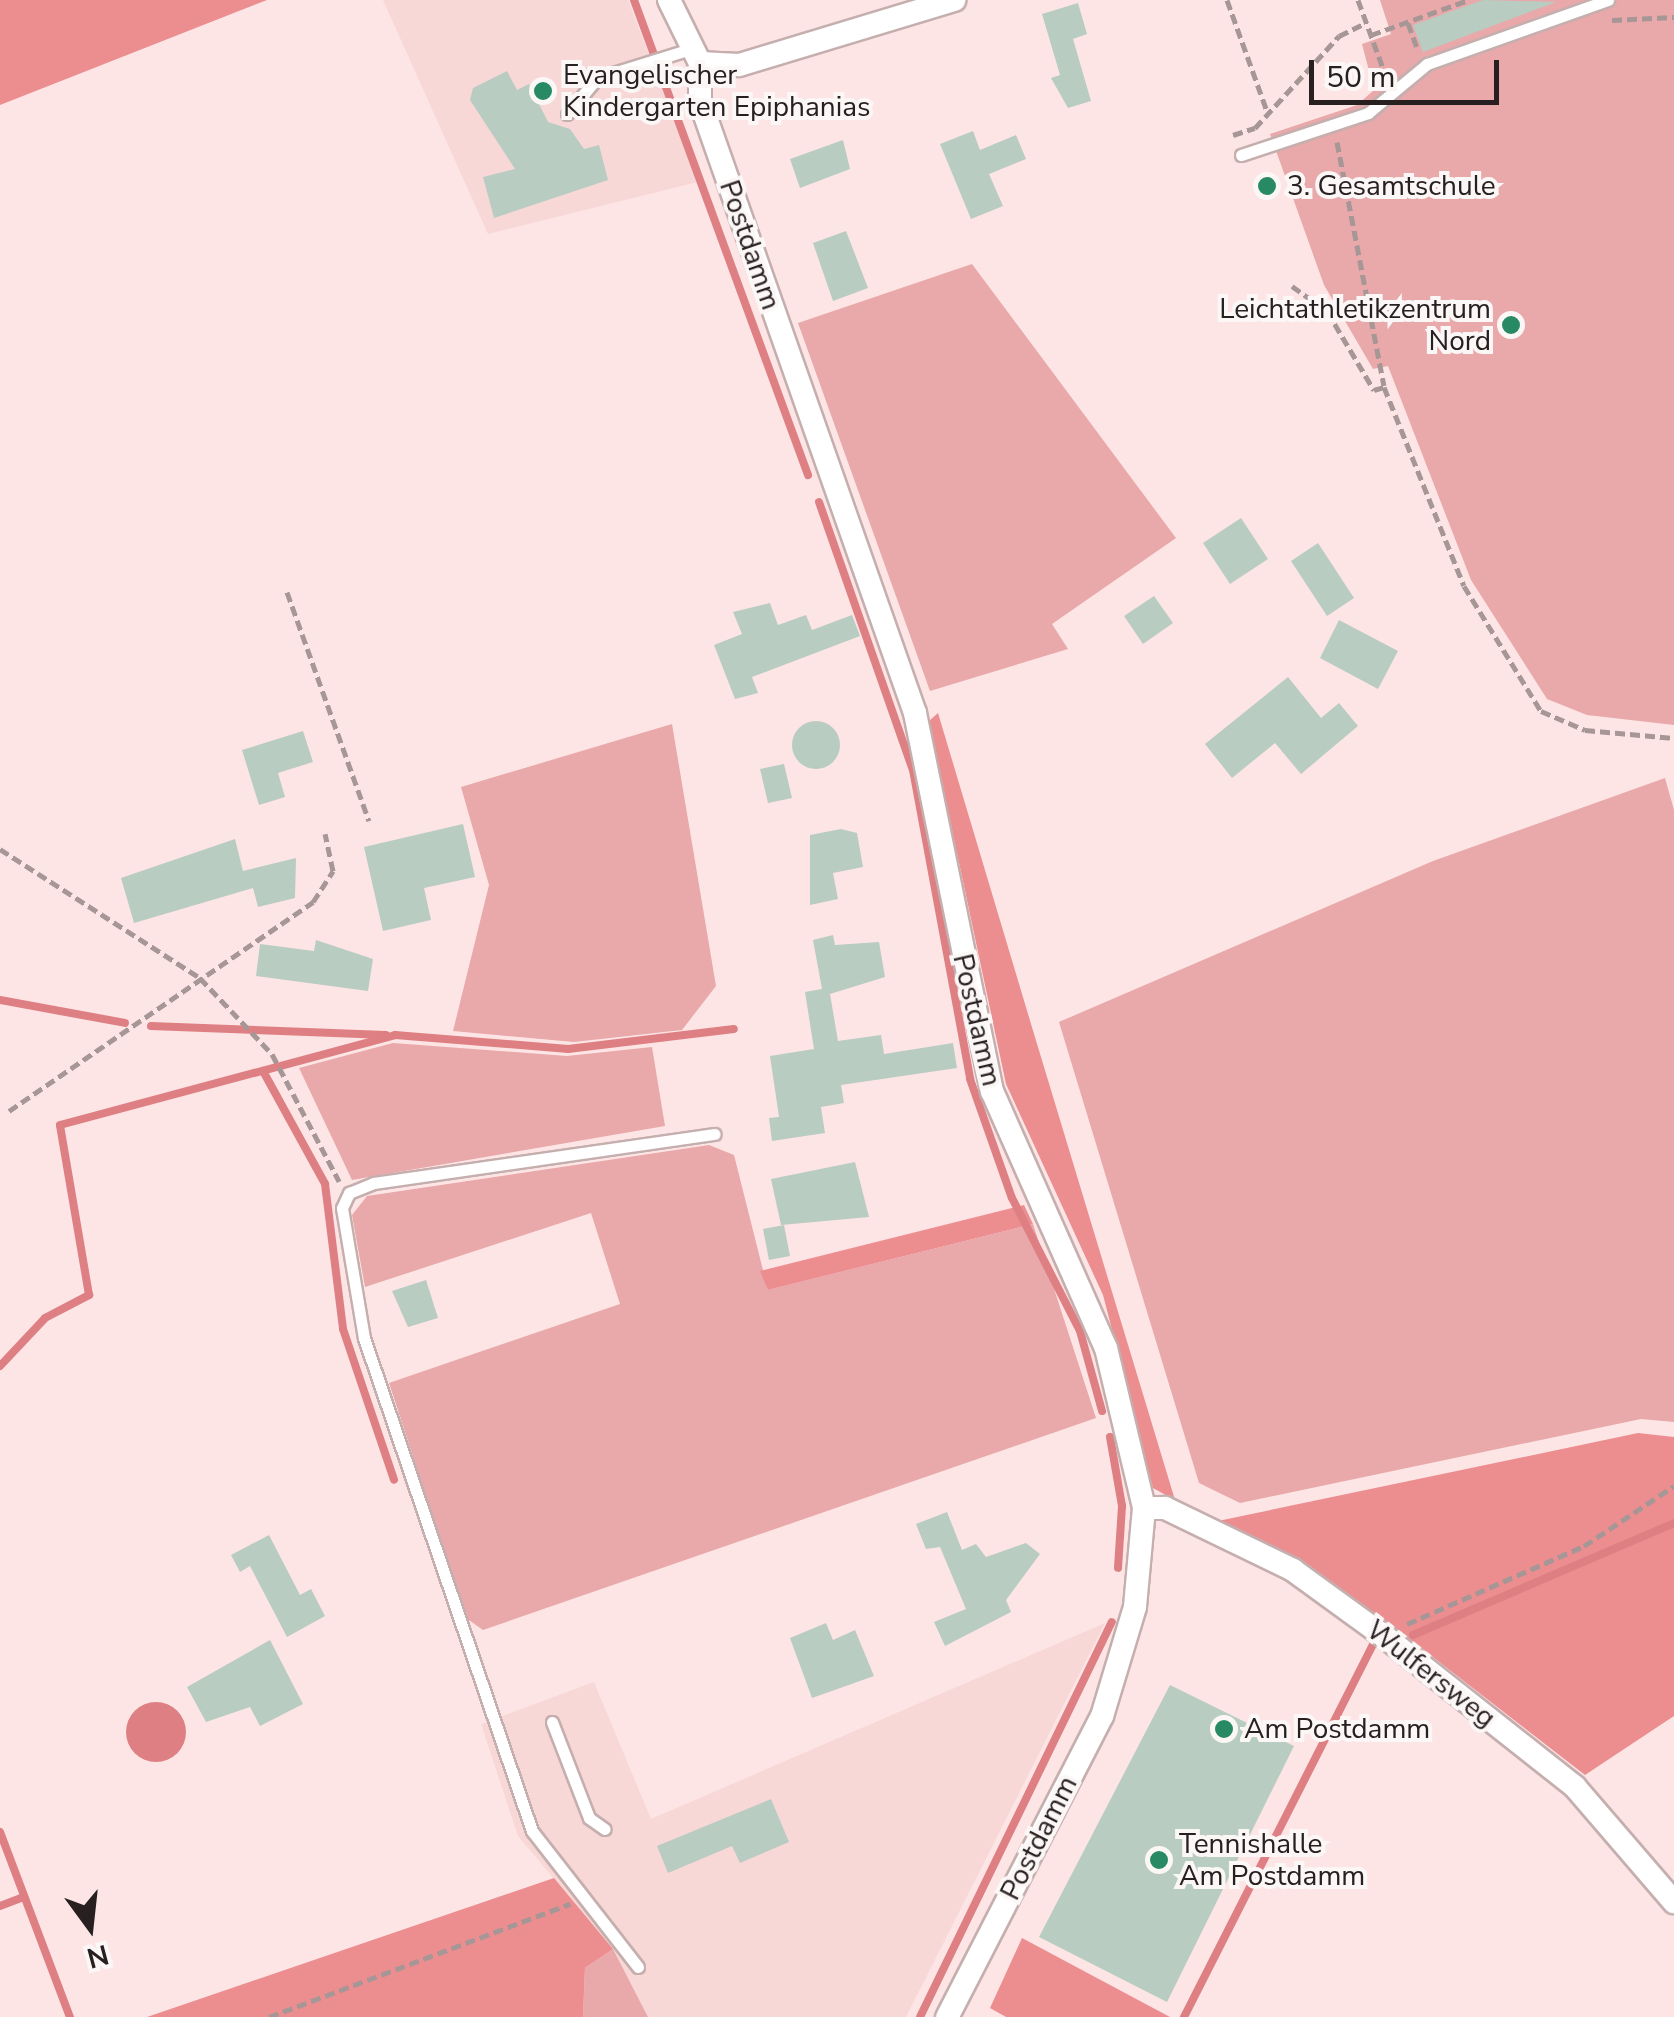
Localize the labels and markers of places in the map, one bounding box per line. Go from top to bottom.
place label: Evangelischer Kindergarten Epiphanias [563,58,871,124]
marker: Evangelischer Kindergarten Epiphanias [532,80,554,102]
place label: 3. Gesamtschule [1287,169,1496,203]
marker: 3. Gesamtschule [1256,175,1278,197]
place label: Leichtathletikzentrum Nord [1219,292,1491,358]
marker: Leichtathletikzentrum Nord [1500,314,1522,336]
place label: Am Postdamm [1244,1712,1430,1746]
marker: Am Postdamm [1213,1718,1235,1740]
place label: Tennishalle Am Postdamm [1179,1827,1365,1893]
marker: Tennishalle Am Postdamm [1148,1849,1170,1871]

